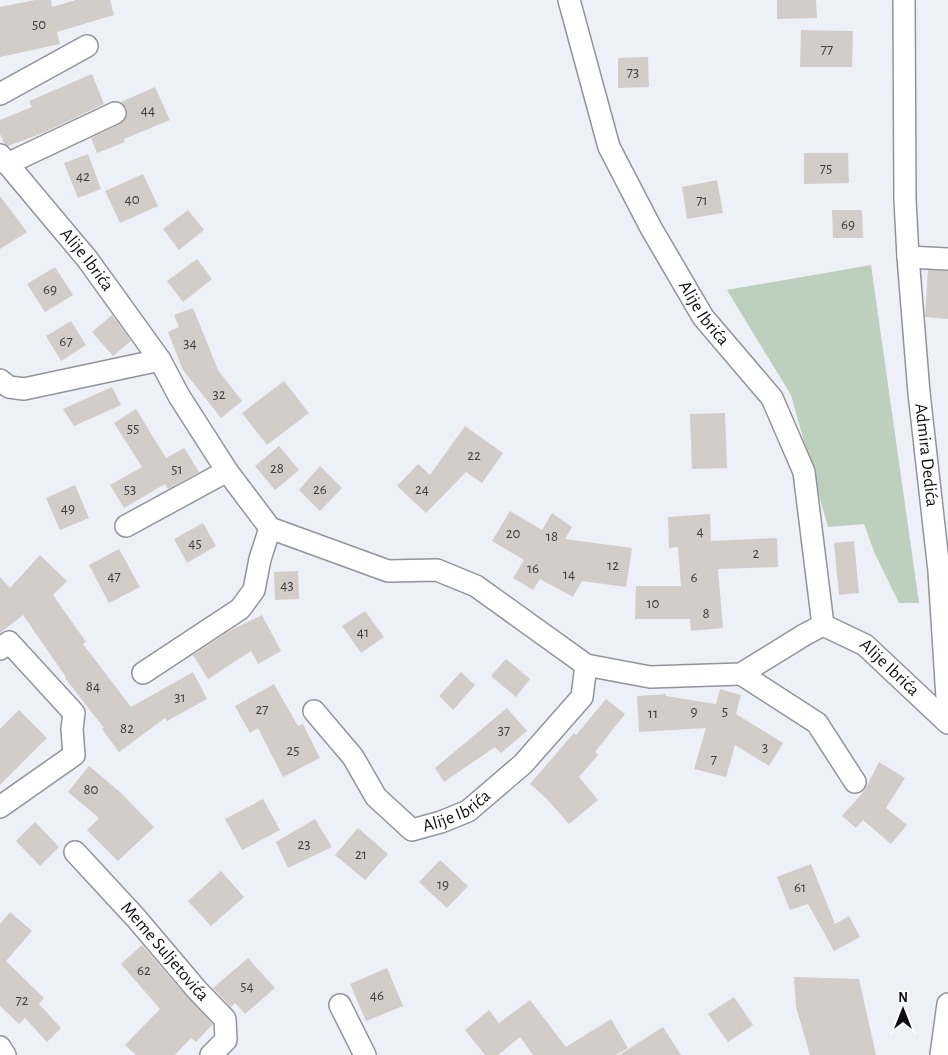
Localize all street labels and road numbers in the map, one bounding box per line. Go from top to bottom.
street label: Alije Ibrića [57,225,116,295]
street label: Alije Ibrića [675,278,732,349]
street label: Admira Dedića [911,402,941,508]
street label: Alije Ibrića [856,636,922,700]
street label: Alije Ibrića [421,787,494,836]
street label: Meme Suljetovića [117,899,212,1005]

